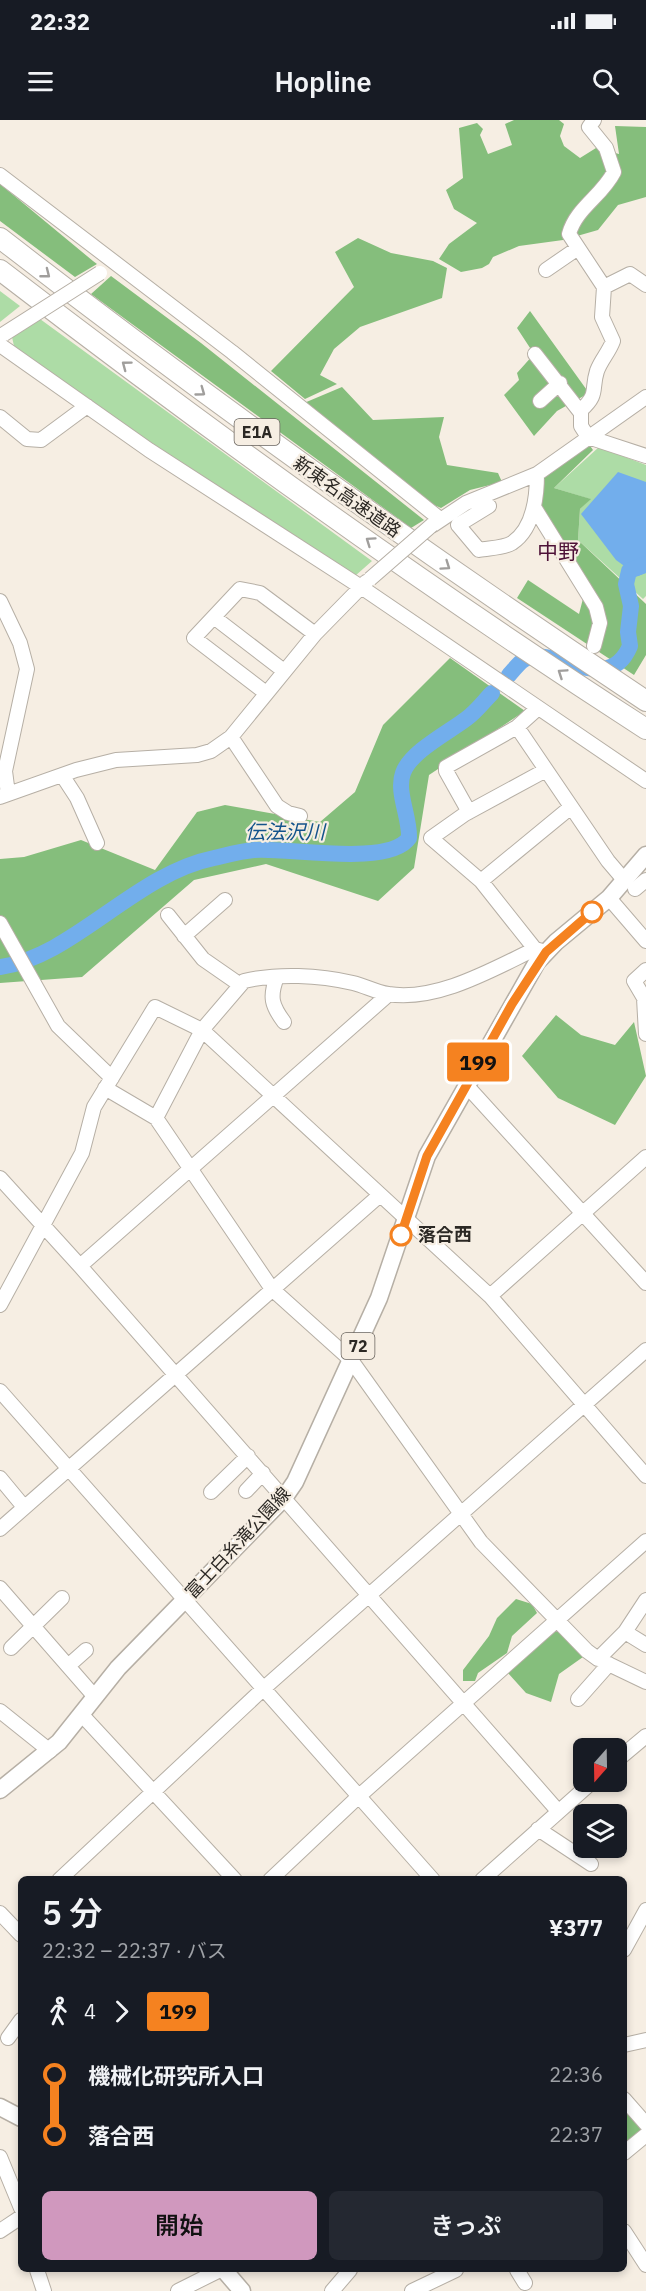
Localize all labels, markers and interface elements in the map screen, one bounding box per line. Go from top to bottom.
text: 22:32 [30,7,90,36]
text: Hopline [274,64,372,99]
icon: menu [24,65,57,98]
icon: search [589,65,622,98]
one-way arrow [40,267,51,278]
one-way arrow [122,362,133,373]
one-way arrow [195,385,206,396]
road number: E1A [234,419,280,445]
street label: 新東名高速道路 [289,451,405,542]
one-way arrow [365,537,376,548]
district label: 中野 [537,537,579,565]
one-way arrow [439,559,450,570]
one-way arrow [557,669,568,680]
water label: 伝法沢川 [245,818,327,845]
unlabelled marker [581,901,603,923]
line badge: 199 [444,1042,512,1082]
text: 199 [459,1048,497,1076]
place label: 落合西 [418,1223,472,1246]
marker: 落合西 [390,1224,412,1246]
road number: 72 [342,1333,374,1359]
street label: 富士白糸滝公園線 [180,1482,295,1603]
north arrow [573,1738,627,1792]
map controls [573,1738,627,1858]
button: layers [573,1804,627,1858]
text: 5 分 [42,1891,103,1934]
text: ¥377 [549,1913,603,1942]
text: 22:32 – 22:37 · バス [42,1937,227,1964]
icon: walk [42,1995,75,2028]
icon: forward [105,1995,138,2028]
text: 199 [159,1997,197,2025]
text: 4 [84,1998,96,2025]
text: 機械化研究所入口 [88,2061,264,2090]
text: 22:36 [549,2061,603,2088]
text: 落合西 [88,2121,154,2150]
text: 22:37 [549,2121,603,2148]
button: 開始 [42,2191,317,2260]
button: きっぷ [329,2191,603,2260]

